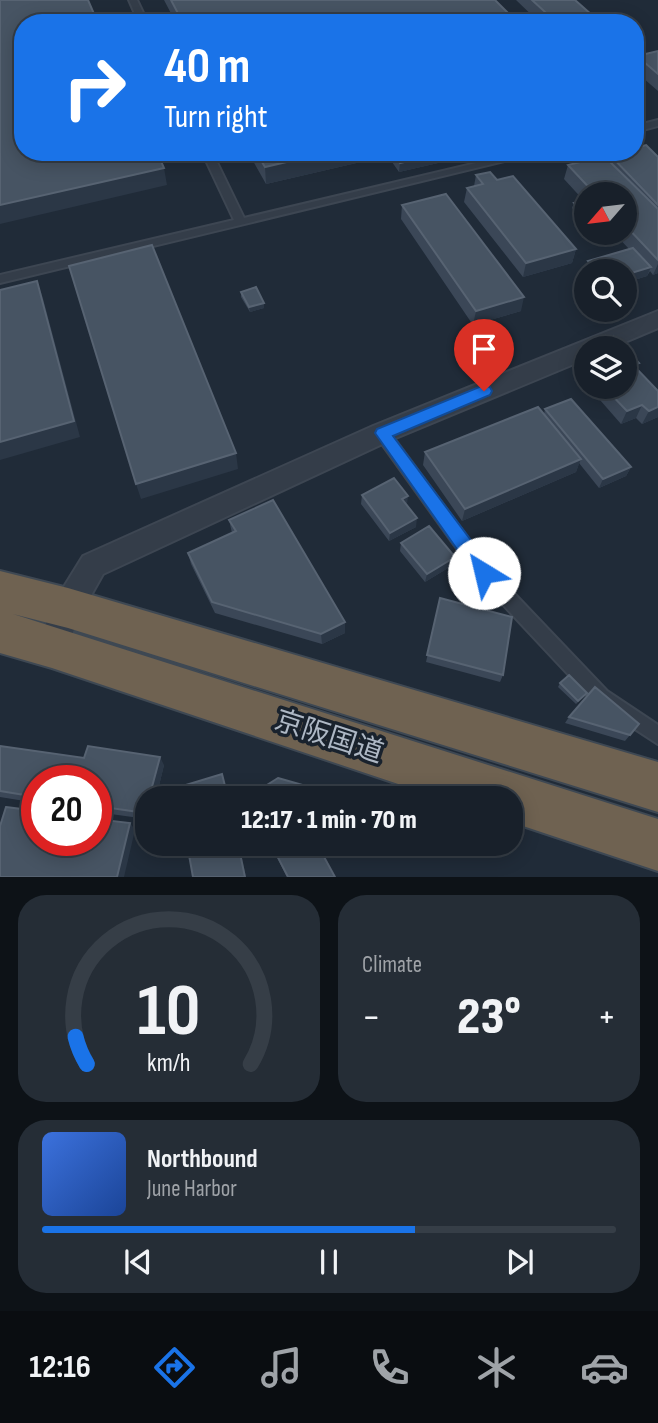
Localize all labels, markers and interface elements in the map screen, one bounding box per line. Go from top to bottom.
text: 40 m [164,38,250,97]
icon: right [49,42,140,133]
text: Turn right [164,98,268,137]
north arrow [574,182,637,245]
map controls [574,182,637,399]
button: search [574,259,637,322]
pin [454,319,514,391]
icon: arrive [465,330,503,368]
button: layers [574,336,637,399]
position arrow [447,536,521,610]
street label: 京阪国道 [271,704,387,770]
speed limit sign: 20 [21,765,112,856]
text: 12:17 · 1 min · 70 m [241,805,417,836]
text: Climate [362,951,422,979]
text: 10 [137,969,201,1057]
text: 23° [457,986,521,1049]
text: − [362,995,381,1040]
text: + [597,995,616,1040]
text: km/h [147,1048,191,1079]
text: Northbound [147,1144,258,1175]
text: June Harbor [147,1175,237,1203]
icon: previous [119,1243,157,1281]
icon: pause [310,1243,348,1281]
icon: next [501,1243,539,1281]
icon: directions [150,1343,199,1392]
icon: music [257,1343,306,1392]
icon: phone [365,1343,414,1392]
icon: climate [472,1343,521,1392]
icon: car [580,1343,629,1392]
text: 12:16 [29,1348,91,1387]

